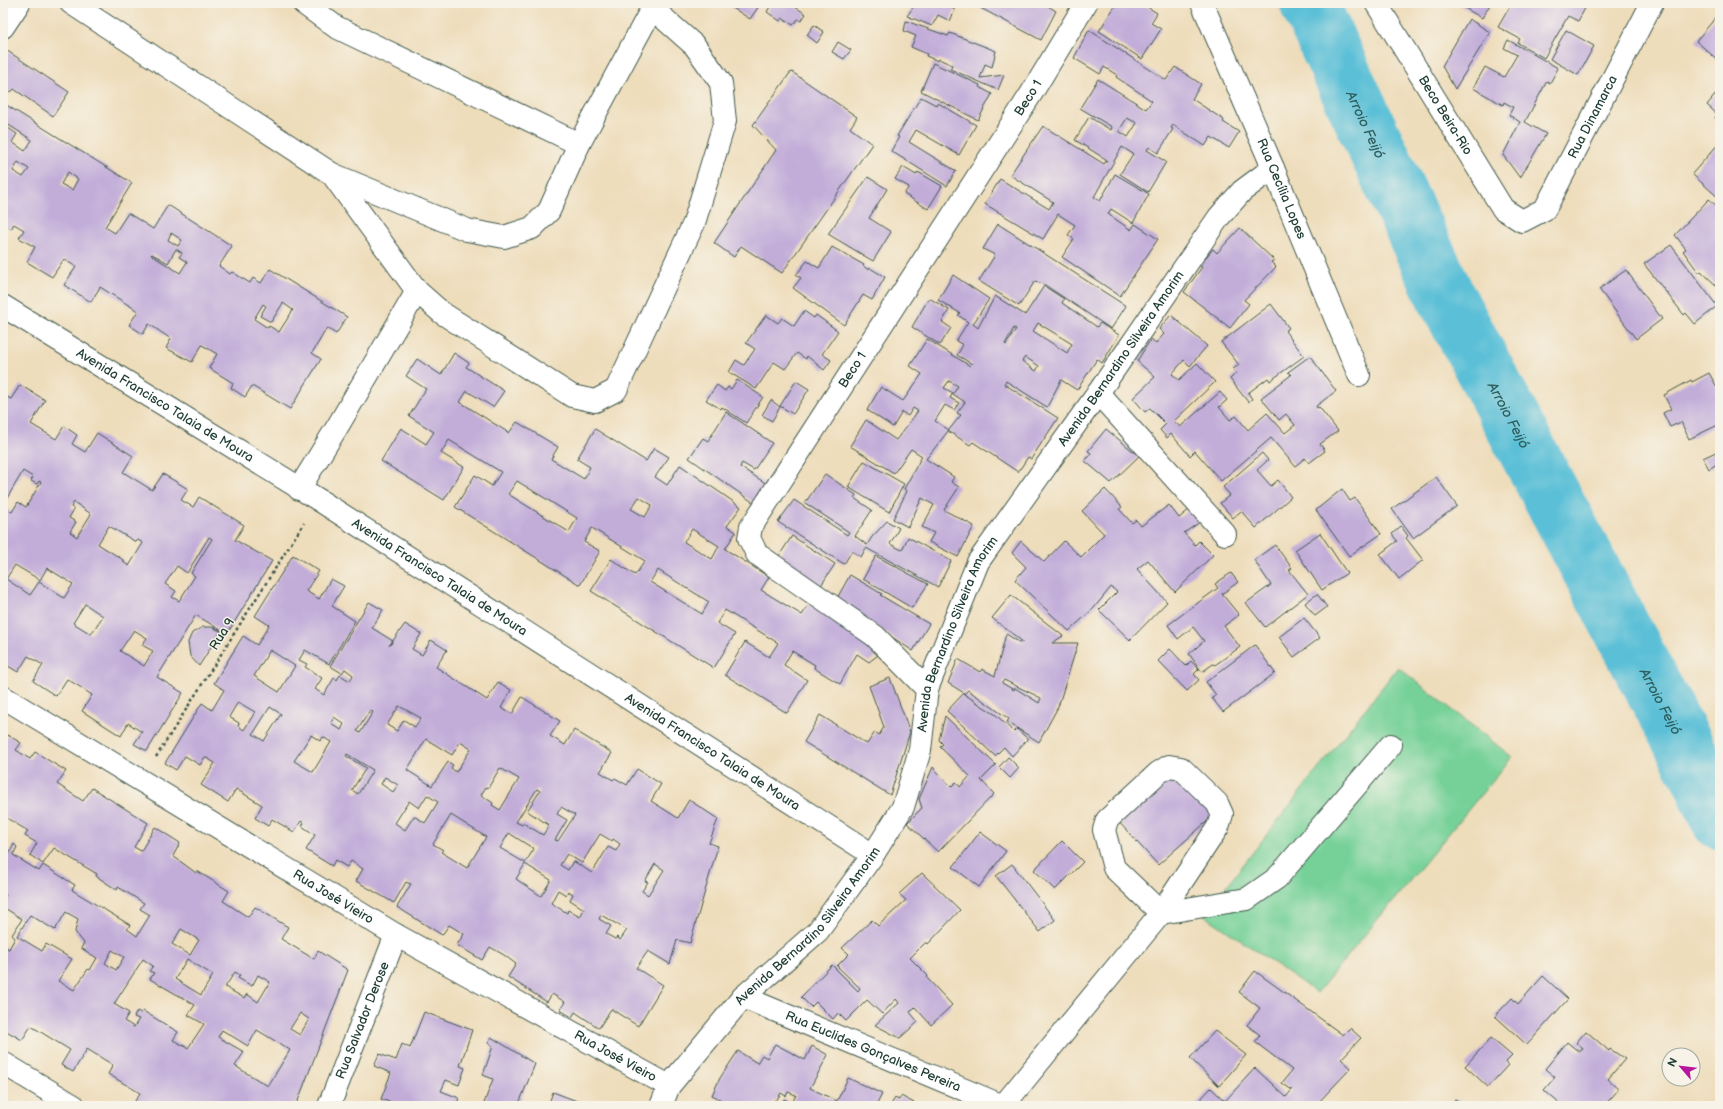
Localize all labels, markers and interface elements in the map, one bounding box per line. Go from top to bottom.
street label: Beco Beira-Rio [1415,73,1476,158]
street label: Rua Dinamarca [1565,73,1621,161]
street label: Beco 1 [1011,77,1046,119]
water label: Arroio Feijó [1342,87,1389,161]
street label: Rua Cecília Lopes [1253,136,1310,242]
street label: Avenida Bernardino Silveira Amorim [1055,268,1188,449]
street label: Avenida Francisco Talaia de Moura [73,345,256,466]
street label: Beco 1 [835,349,870,391]
water label: Arroio Feijó [1484,378,1533,451]
street label: Avenida Francisco Talaia de Moura [349,515,530,639]
street label: Avenida Bernardino Silveira Amorim [914,533,1002,733]
street label: Rua 9 [206,615,238,653]
water label: Arroio Feijó [1636,664,1685,737]
street label: Avenida Francisco Talaia de Moura [622,690,803,814]
street label: Avenida Bernardino Silveira Amorim [732,844,884,1008]
street label: Rua José Vieiro [290,866,377,928]
street label: Rua Salvador Derose [332,959,393,1081]
street label: Rua Euclides Gonçalves Pereira [783,1008,963,1095]
street label: Rua José Vieiro [571,1027,659,1085]
north arrow [1661,1047,1701,1087]
text: N [1665,1056,1680,1069]

